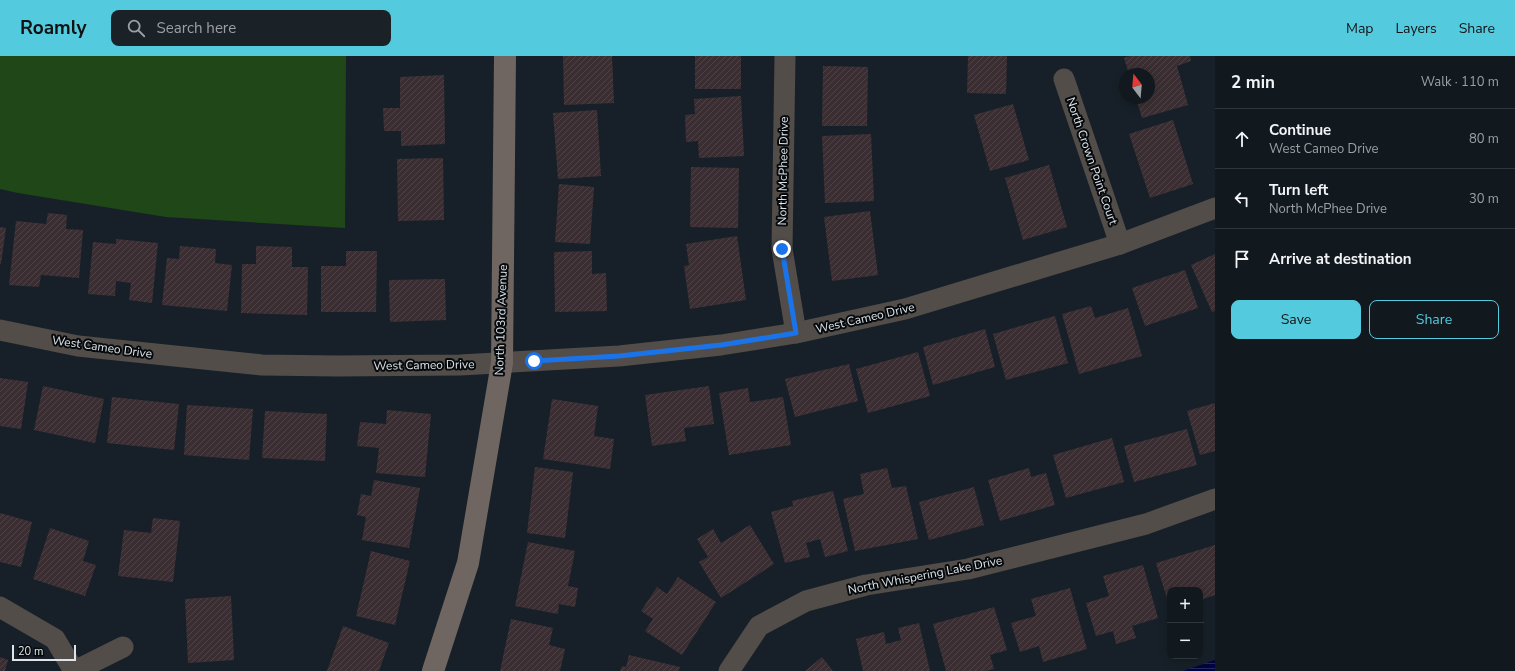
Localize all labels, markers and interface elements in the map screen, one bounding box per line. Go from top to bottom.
search box [111,10,391,46]
text: Roamly [20,15,87,41]
icon: search [125,17,147,39]
text: Search here [157,18,236,38]
text: Map [1346,19,1373,38]
text: Layers [1395,19,1437,38]
text: Share [1459,19,1495,38]
north arrow [1119,68,1155,104]
text: 2 min [1231,71,1275,94]
text: Walk · 110 m [1421,73,1499,91]
street label: North Crown Point Court [1063,95,1122,228]
street label: North McPhee Drive [774,116,792,226]
text: Continue [1269,120,1331,140]
icon: ahead [1231,128,1253,150]
text: 80 m [1469,130,1499,148]
text: West Cameo Drive [1269,140,1378,158]
text: Turn left [1269,180,1328,200]
icon: left [1231,188,1253,210]
text: 30 m [1469,190,1499,208]
text: North McPhee Drive [1269,200,1387,218]
route end [773,240,791,258]
icon: arrive [1231,248,1253,270]
text: Arrive at destination [1269,249,1412,269]
street label: North 103rd Avenue [491,264,511,376]
street label: West Cameo Drive [814,299,916,337]
button: Save [1231,300,1361,339]
button: Share [1369,300,1499,339]
street label: West Cameo Drive [51,332,153,362]
route start [525,352,543,370]
street label: West Cameo Drive [373,356,475,374]
street label: North Whispering Lake Drive [846,552,1004,598]
map controls [1167,587,1203,659]
button: + [1167,587,1203,623]
button: − [1167,623,1203,659]
scale bar [12,643,76,662]
text: 20 m [18,644,43,659]

